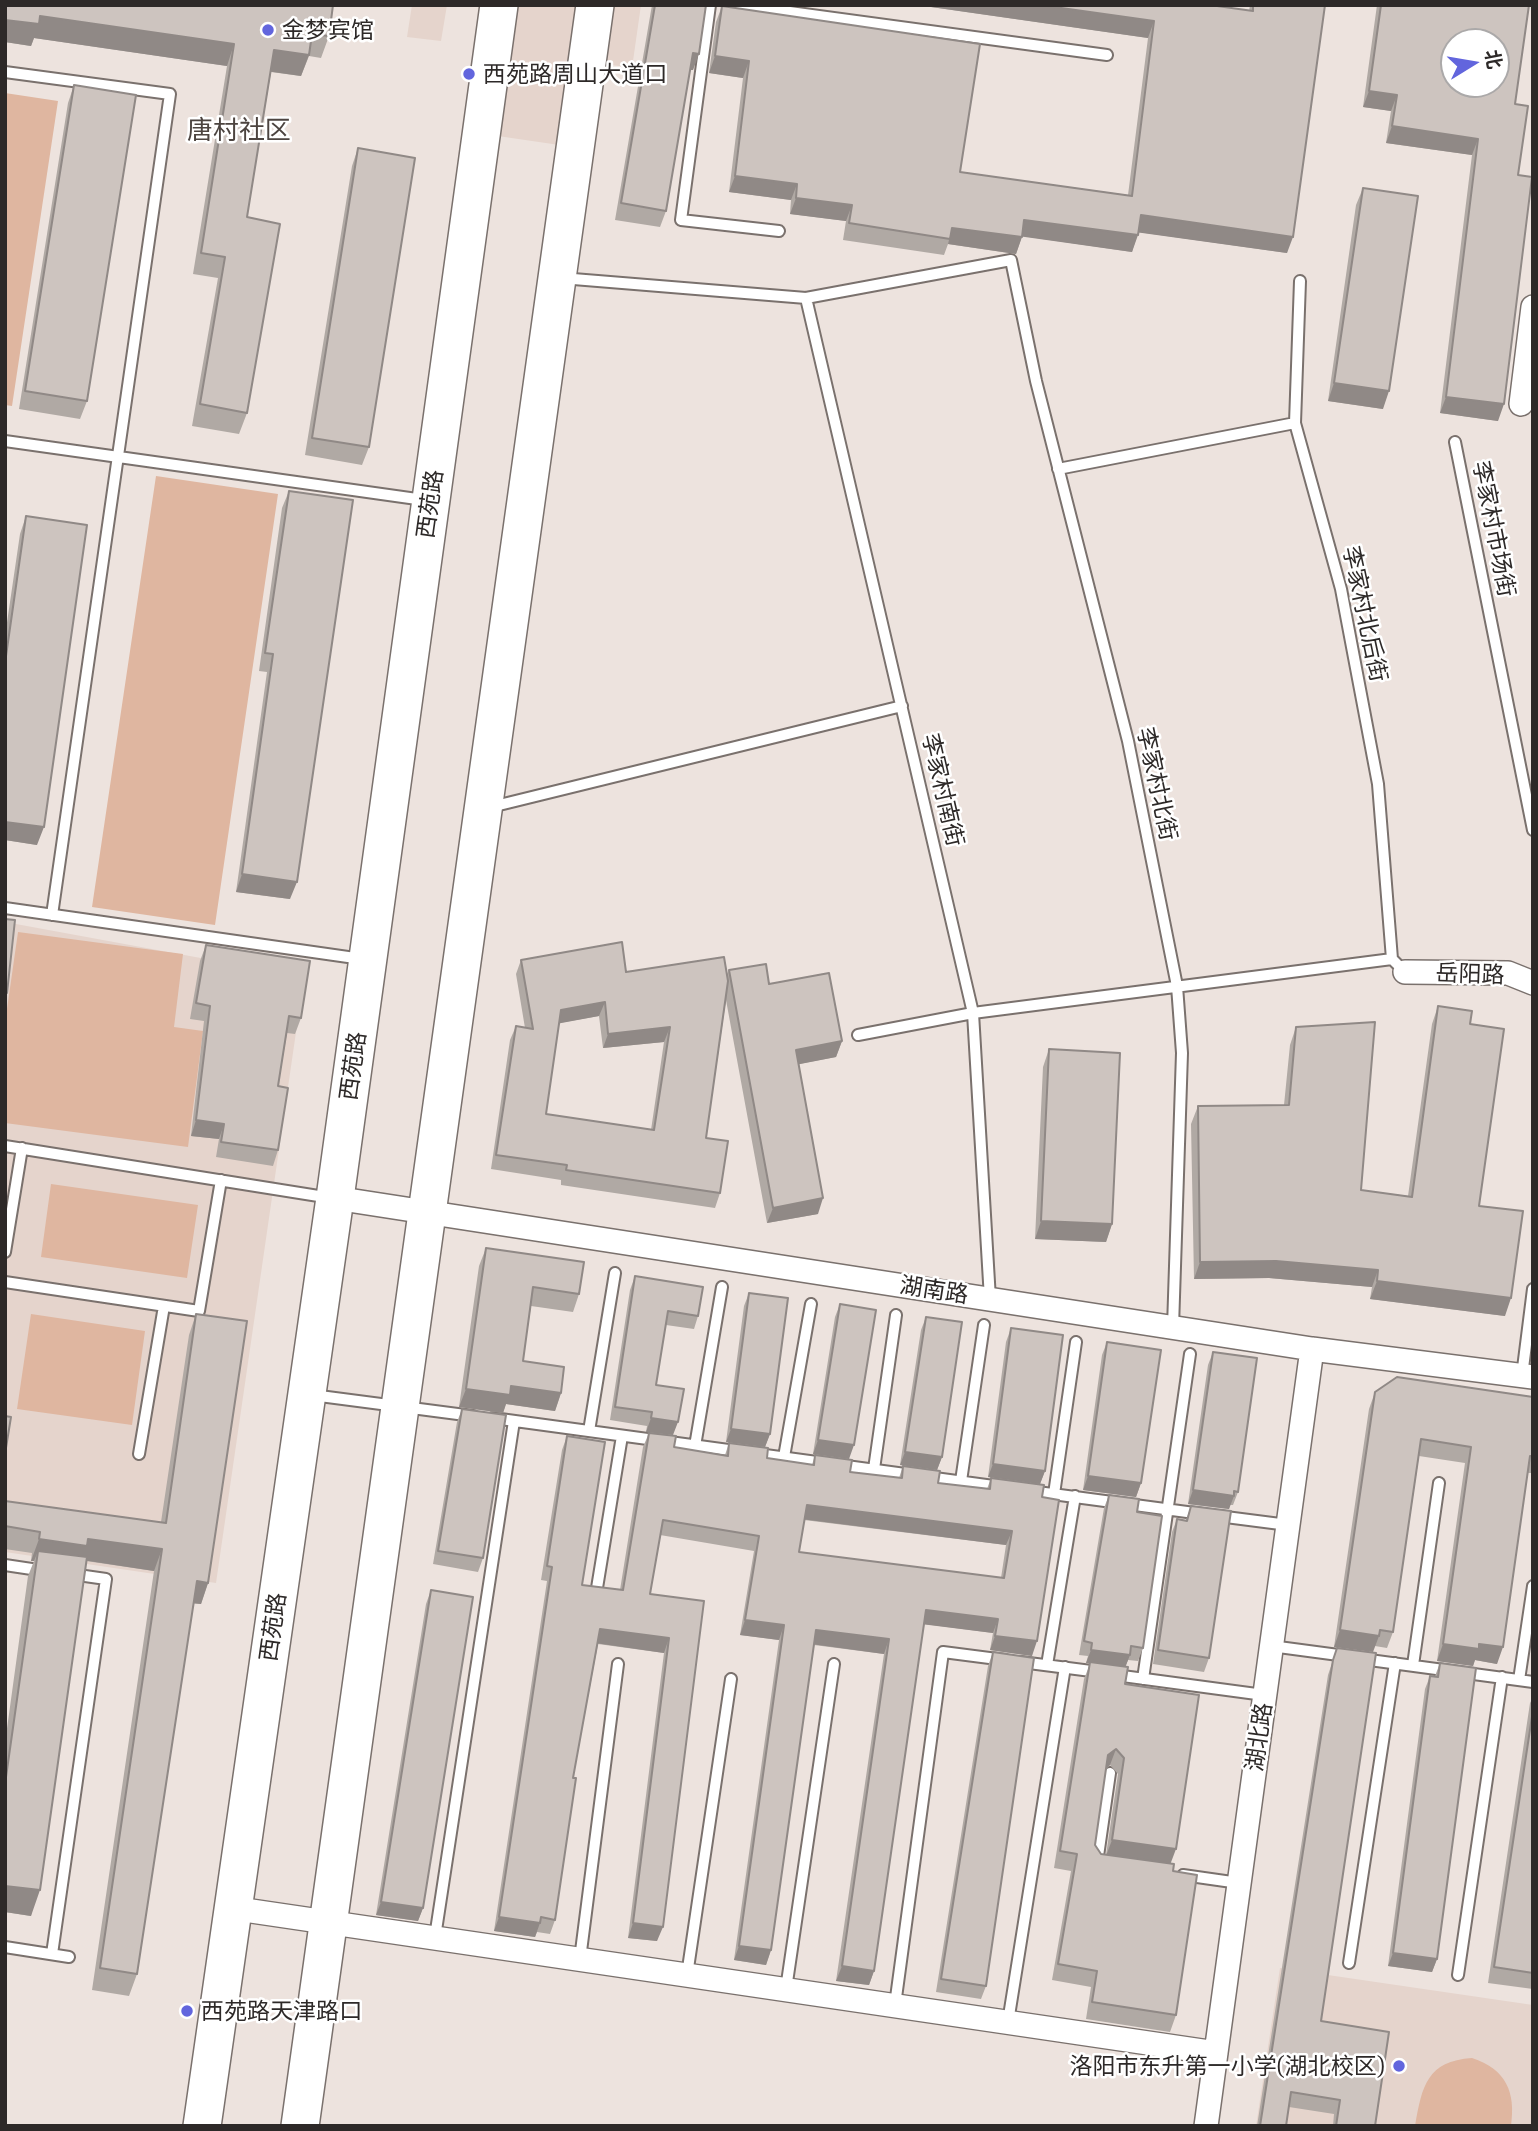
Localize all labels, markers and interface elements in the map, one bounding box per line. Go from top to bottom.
place label: 金梦宾馆 [282,16,374,44]
marker: 金梦宾馆 [260,22,276,38]
north arrow [1440,28,1510,98]
text: 北 [1481,48,1507,71]
place label: 西苑路周山大道口 [483,60,667,88]
marker: 西苑路周山大道口 [461,66,477,82]
district label: 唐村社区 [187,114,291,146]
street label: 李家村市场街 [1467,459,1521,599]
street label: 西苑路 [412,468,448,540]
street label: 李家村北后街 [1337,544,1393,684]
street label: 李家村北街 [1132,725,1182,843]
street label: 李家村南街 [917,731,969,849]
street label: 岳阳路 [1435,959,1505,989]
street label: 西苑路 [335,1030,371,1102]
street label: 湖南路 [898,1271,970,1309]
street label: 西苑路 [255,1591,291,1663]
street label: 湖北路 [1241,1701,1277,1773]
place label: 西苑路天津路口 [201,1997,362,2025]
marker: 西苑路天津路口 [179,2003,195,2019]
place label: 洛阳市东升第一小学(湖北校区) [1069,2052,1385,2080]
marker: 洛阳市东升第一小学(湖北校区) [1391,2058,1407,2074]

